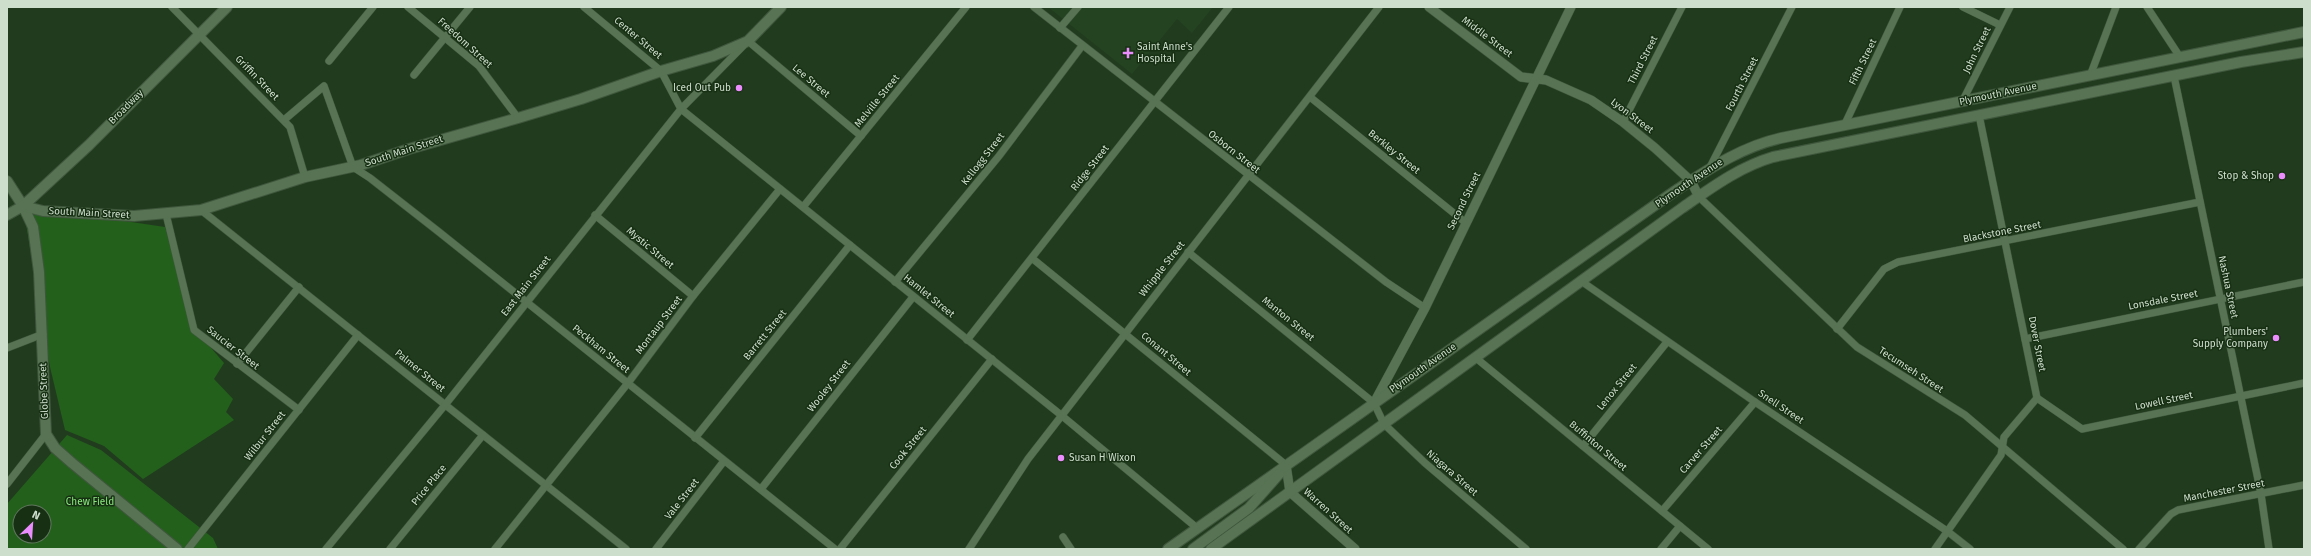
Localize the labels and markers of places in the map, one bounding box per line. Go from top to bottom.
place label: Saint Anne's Hospital [1137,41,1193,65]
marker: Saint Anne's Hospital [1122,47,1134,59]
place label: Iced Out Pub [673,82,731,94]
marker: Iced Out Pub [734,83,744,93]
place label: Stop & Shop [2218,170,2274,182]
marker: Stop & Shop [2277,171,2287,181]
place label: Plumbers' Supply Company [2193,326,2268,350]
marker: Plumbers' Supply Company [2271,333,2281,343]
place label: Susan H Wixon [1069,452,1136,464]
marker: Susan H Wixon [1056,453,1066,463]

